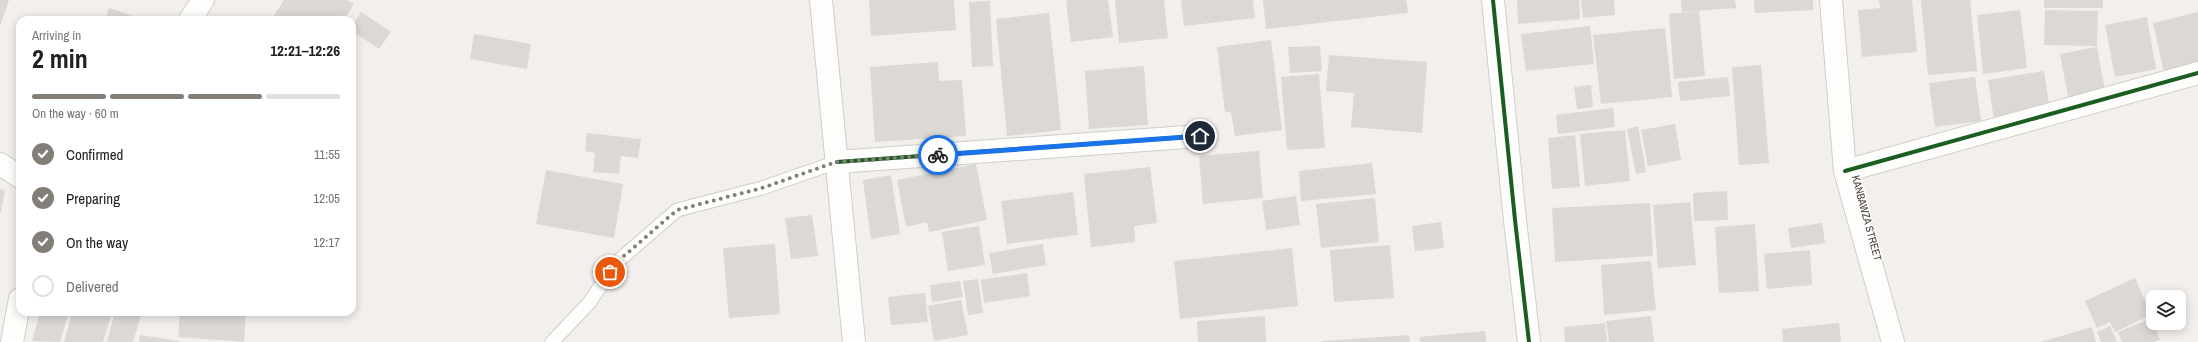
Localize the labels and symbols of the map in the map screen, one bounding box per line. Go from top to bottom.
pin [1183,119,1217,153]
courier [918,135,958,175]
street label: KANBAWZA STREET [1849,174,1885,263]
pin [593,255,627,289]

